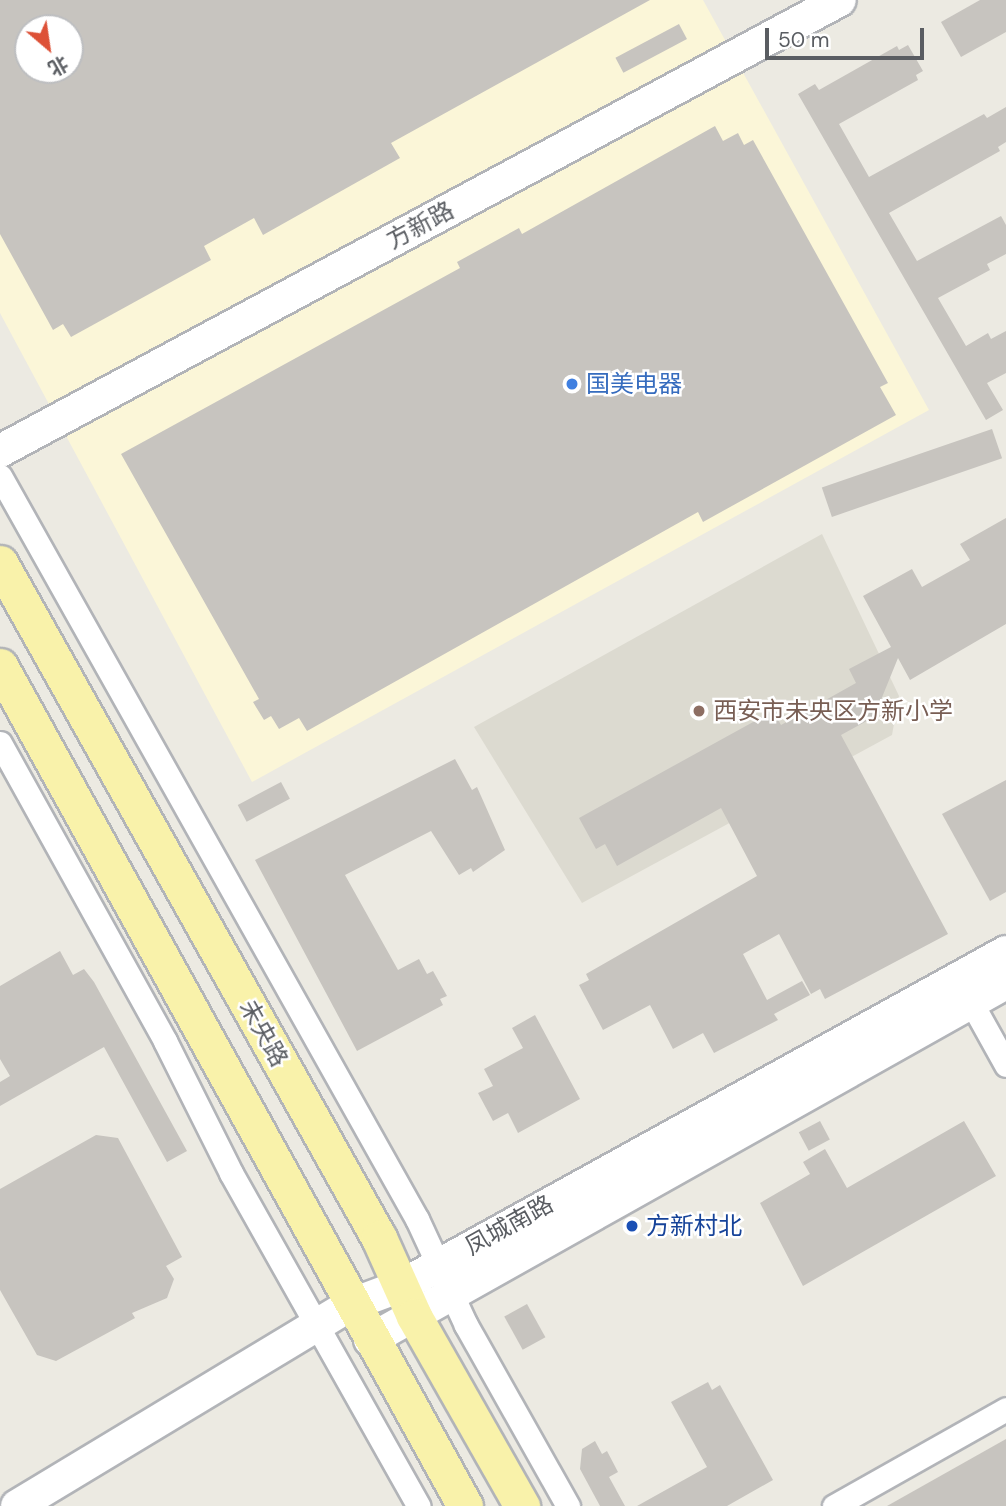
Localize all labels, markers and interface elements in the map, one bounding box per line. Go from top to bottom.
north arrow [14,14,84,84]
scale bar [768,14,927,58]
text: 50 m [778,26,829,54]
text: 北 [44,51,73,82]
street label: 方新路 [381,195,459,255]
place label: 国美电器 [586,370,682,398]
marker: 国美电器 [564,376,580,392]
place label: 西安市未央区方新小学 [713,697,953,725]
marker: 西安市未央区方新小学 [691,703,707,719]
street label: 未央路 [234,995,294,1071]
street label: 凤城南路 [460,1189,558,1261]
place label: 方新村北 [646,1212,742,1240]
marker: 方新村北 [624,1218,640,1234]

